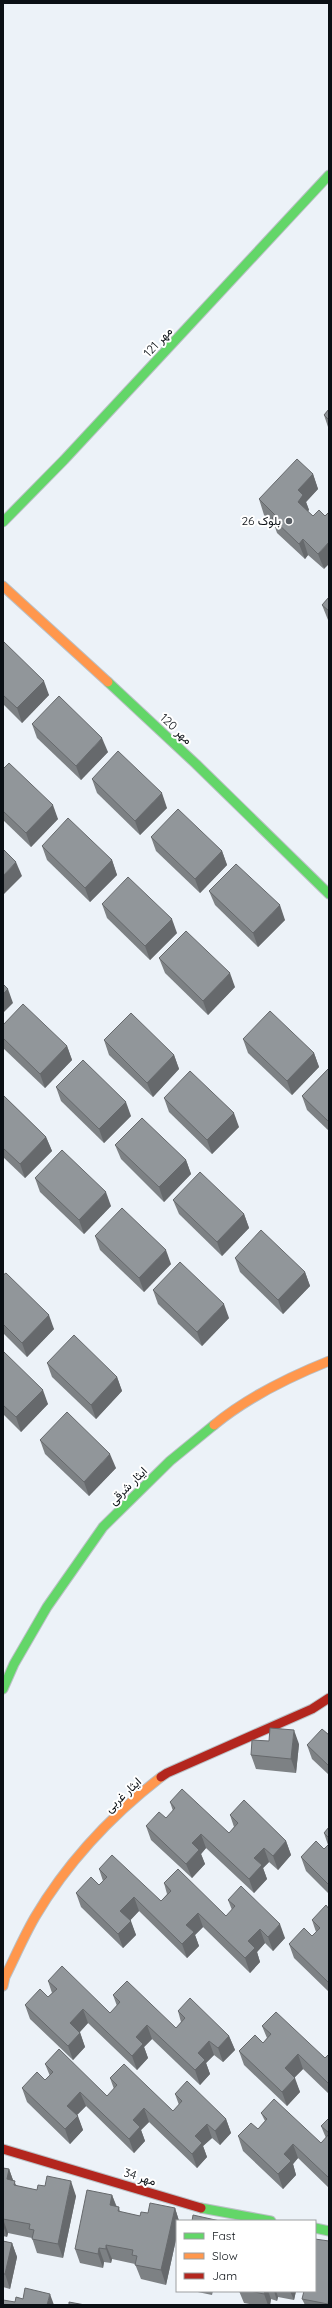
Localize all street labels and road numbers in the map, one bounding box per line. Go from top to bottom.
street label: مهر 121 [140,323,176,361]
street label: مهر 120 [156,710,196,748]
street label: ایثار شرقی [105,1463,151,1509]
street label: ایثار غربی [101,1774,145,1816]
street label: مهر 34 [122,2165,158,2189]

